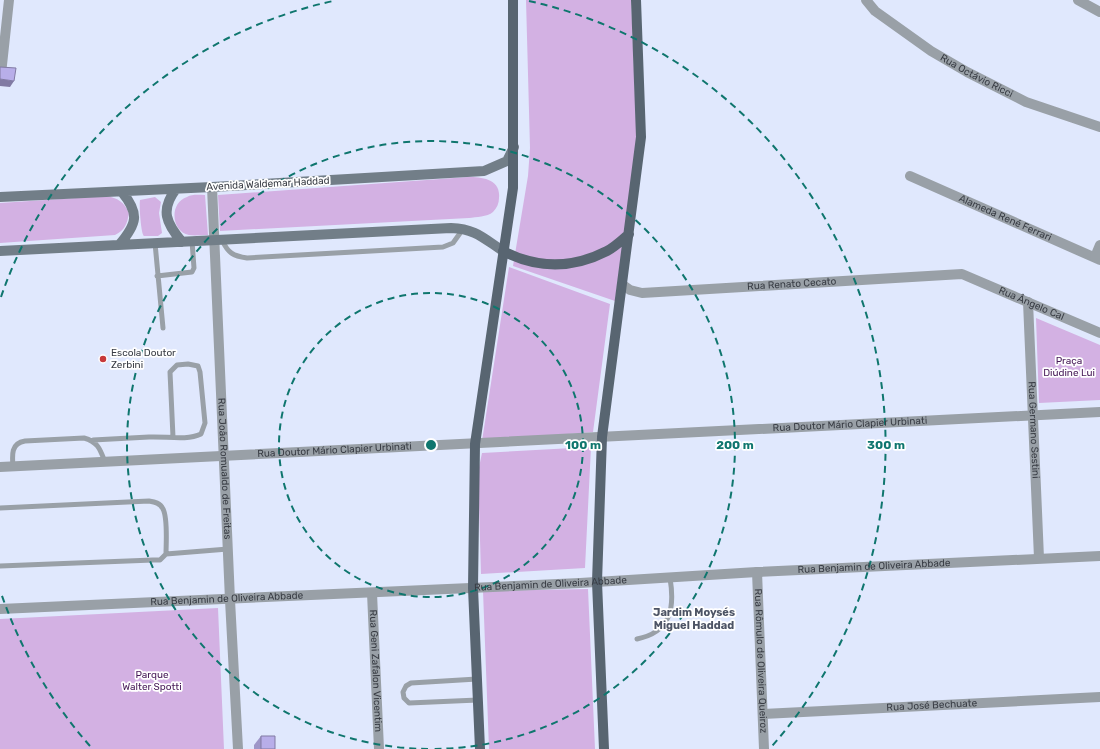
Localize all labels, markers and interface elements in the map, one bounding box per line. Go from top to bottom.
street label: Rua Octávio Ricci [938,52,1015,100]
street label: Avenida Waldemar Haddad [206,175,330,193]
street label: Alameda René Ferrari [957,192,1053,244]
street label: Rua Renato Cecato [747,275,837,293]
street label: Rua Ângelo Cal [997,284,1066,323]
place label: Escola Doutor Zerbini [111,347,176,371]
marker: Escola Doutor Zerbini [98,354,108,364]
park label: Praça Diúdine Lui [1043,355,1095,379]
street label: Rua Germano Sestini [1025,381,1042,479]
street label: Rua João Romualdo de Freitas [215,398,233,540]
street label: Rua Doutor Mário Clapier Urbinati [772,415,927,434]
centre of rings [424,438,438,452]
text: 100 m [565,438,601,452]
text: 200 m [716,438,754,452]
text: 300 m [867,438,905,452]
street label: Rua Doutor Mário Clapier Urbinati [257,440,412,460]
street label: Rua Benjamin de Oliveira Abbade [797,557,951,576]
street label: Rua Benjamin de Oliveira Abbade [474,574,628,594]
street label: Rua Benjamin de Oliveira Abbade [150,589,304,608]
street label: Rua Rômulo de Oliveira Queiroz [752,589,769,733]
district label: Jardim Moysés Miguel Haddad [653,606,735,632]
street label: Rua Geni Zafalon Vicentim [367,609,384,732]
park label: Parque Walter Spotti [122,669,182,693]
street label: Rua José Bechuate [886,697,978,714]

